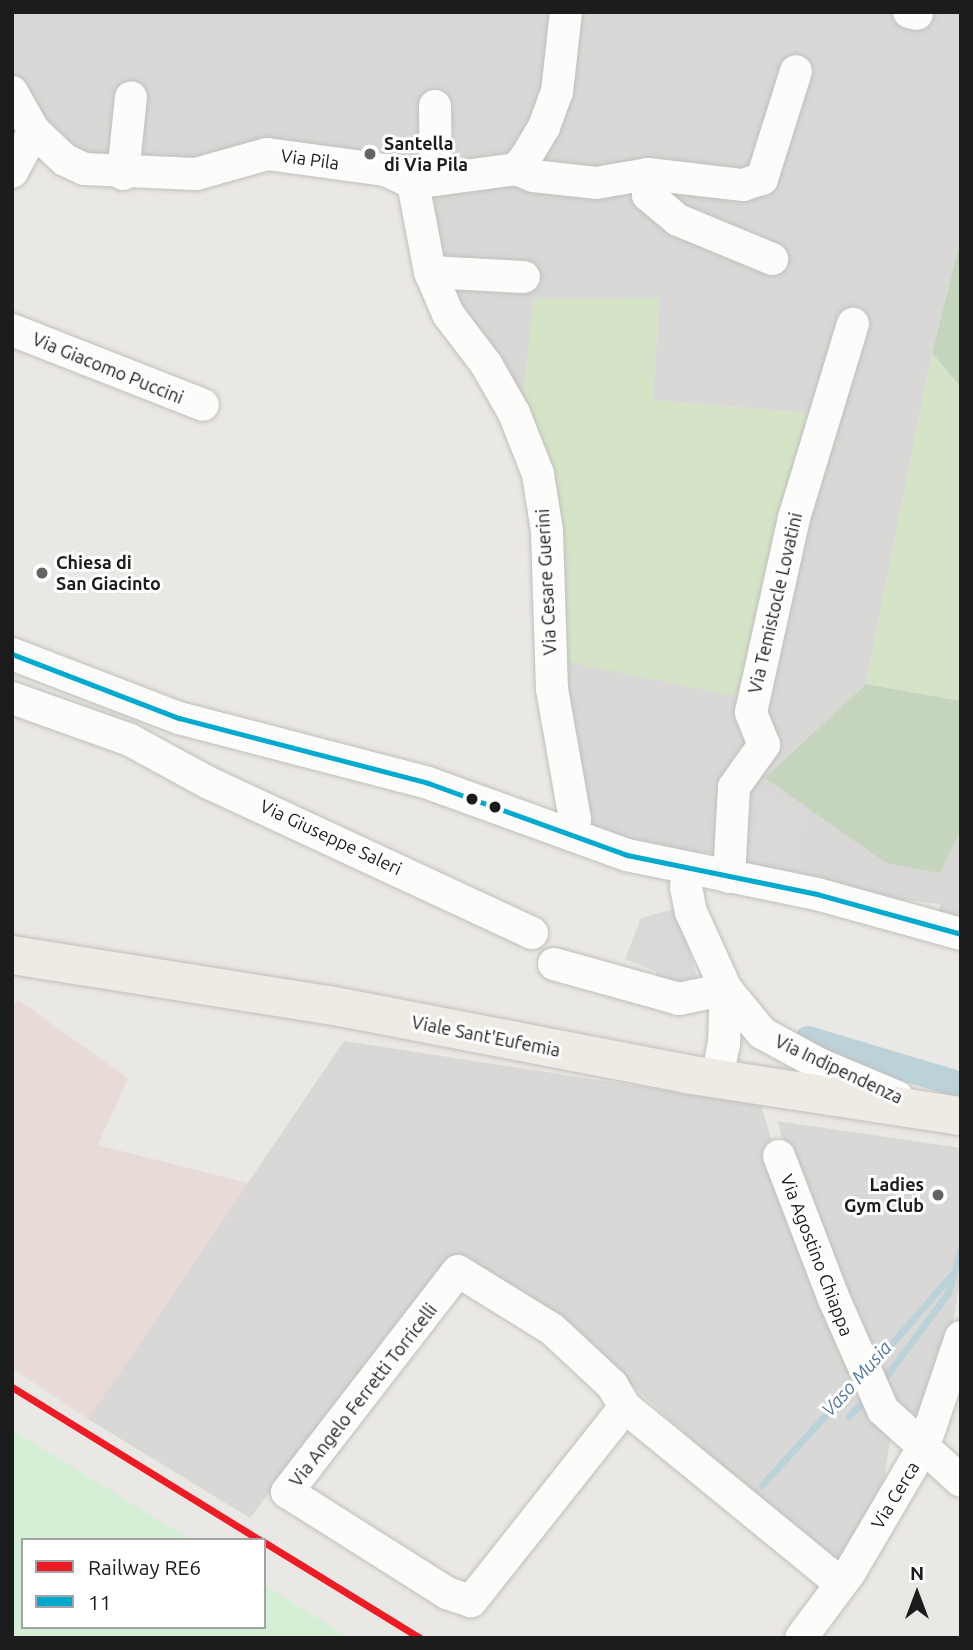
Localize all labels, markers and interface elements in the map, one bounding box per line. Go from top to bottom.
place label: Santella di Via Pila [384,133,468,176]
street label: Via Pila [279,144,341,174]
marker: Santella di Via Pila [362,146,378,162]
street label: Via Giacomo Puccini [29,328,187,408]
street label: Via Cesare Guerini [531,508,561,656]
street label: Via Temistocle Lovatini [744,510,806,696]
place label: Chiesa di San Giacinto [56,552,161,594]
marker: Chiesa di San Giacinto [34,565,50,581]
unlabelled marker [465,792,479,806]
street label: Via Giuseppe Saleri [257,795,405,879]
unlabelled marker [488,800,502,814]
street label: Viale Sant'Eufemia [410,1011,562,1061]
street label: Via Indipendenza [772,1030,906,1108]
street label: Via Agostino Chiappa [776,1171,858,1339]
place label: Ladies Gym Club [844,1174,924,1216]
marker: Ladies Gym Club [930,1187,946,1203]
street label: Via Angelo Ferretti Torricelli [285,1299,441,1491]
water label: Vaso Musia [817,1337,897,1421]
street label: Via Cerca [866,1457,924,1533]
legend [21,1538,266,1629]
text: Railway RE6 [88,1555,201,1579]
north arrow [882,1559,952,1629]
text: N [910,1562,924,1584]
text: 11 [88,1590,112,1614]

